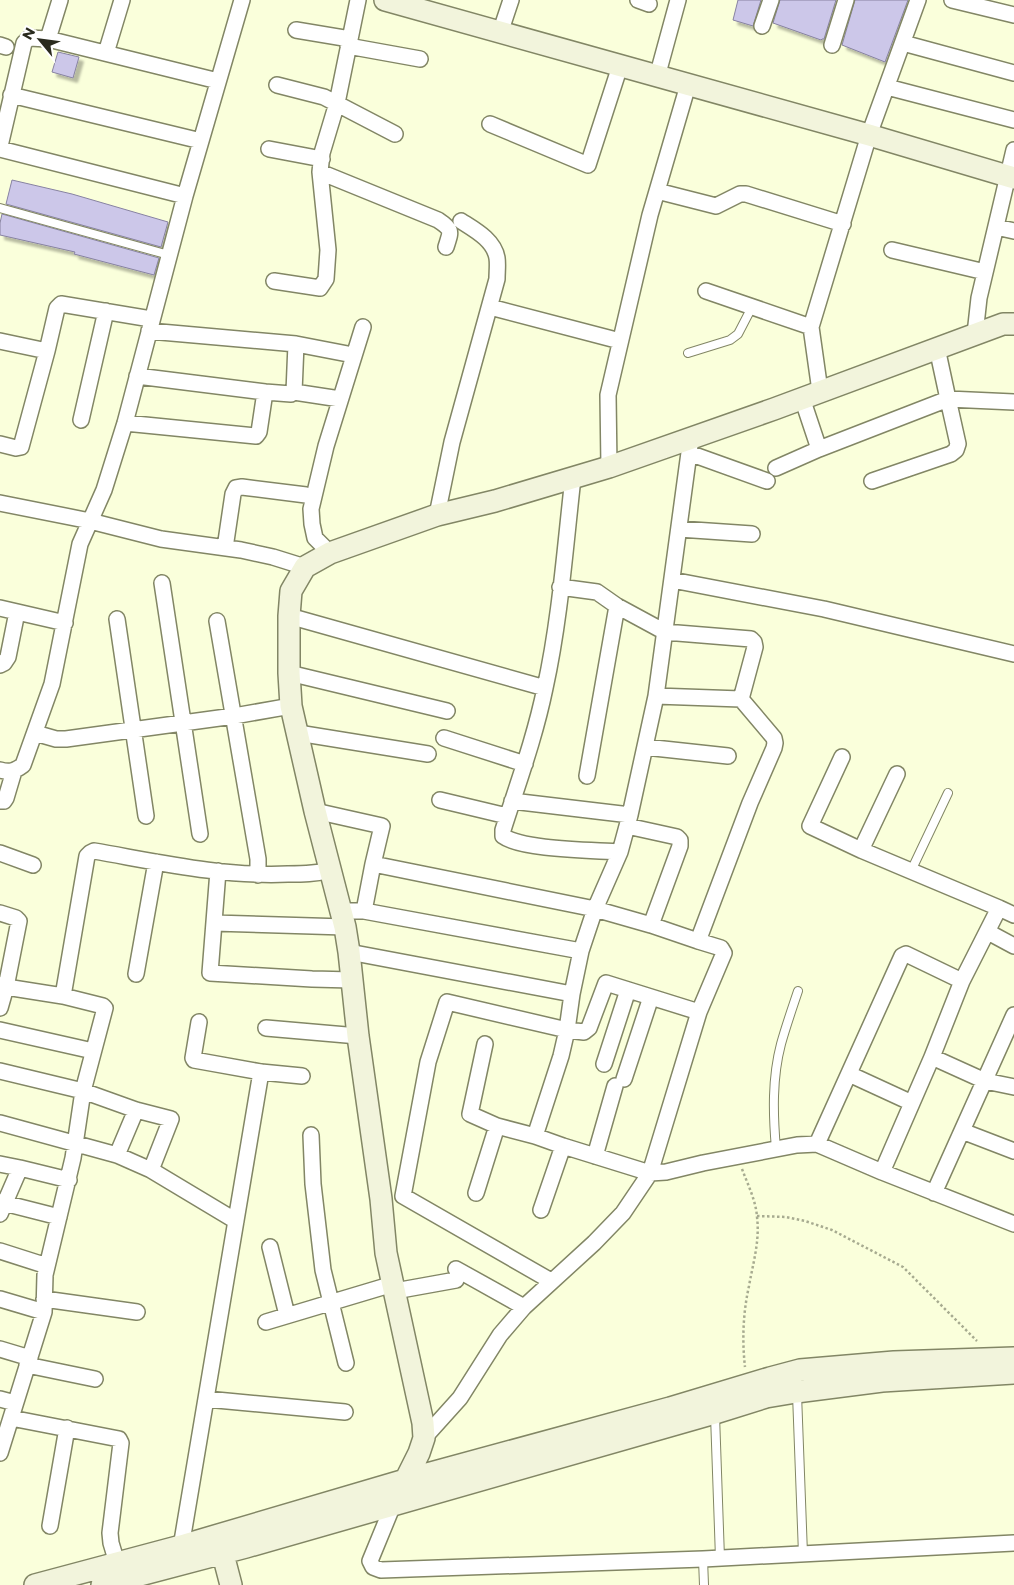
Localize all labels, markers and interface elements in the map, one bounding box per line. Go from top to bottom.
north arrow [15,15,65,65]
text: N [18,24,39,43]

